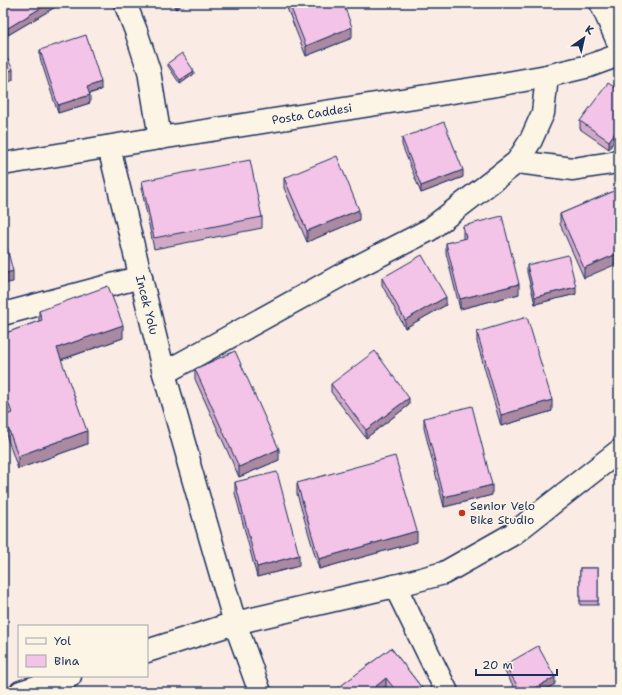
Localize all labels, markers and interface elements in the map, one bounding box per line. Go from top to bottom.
north arrow [564,18,604,58]
text: K [582,22,597,39]
street label: Posta Caddesi [271,100,353,128]
street label: Incek Yolu [132,274,162,336]
place label: Senior Velo Bike Studio [470,498,535,528]
marker: Senior Velo Bike Studio [457,508,467,518]
legend [18,625,148,677]
text: Yol [54,633,71,649]
scale bar [476,651,557,677]
text: Bina [54,653,80,669]
text: 20 m [482,657,513,673]

